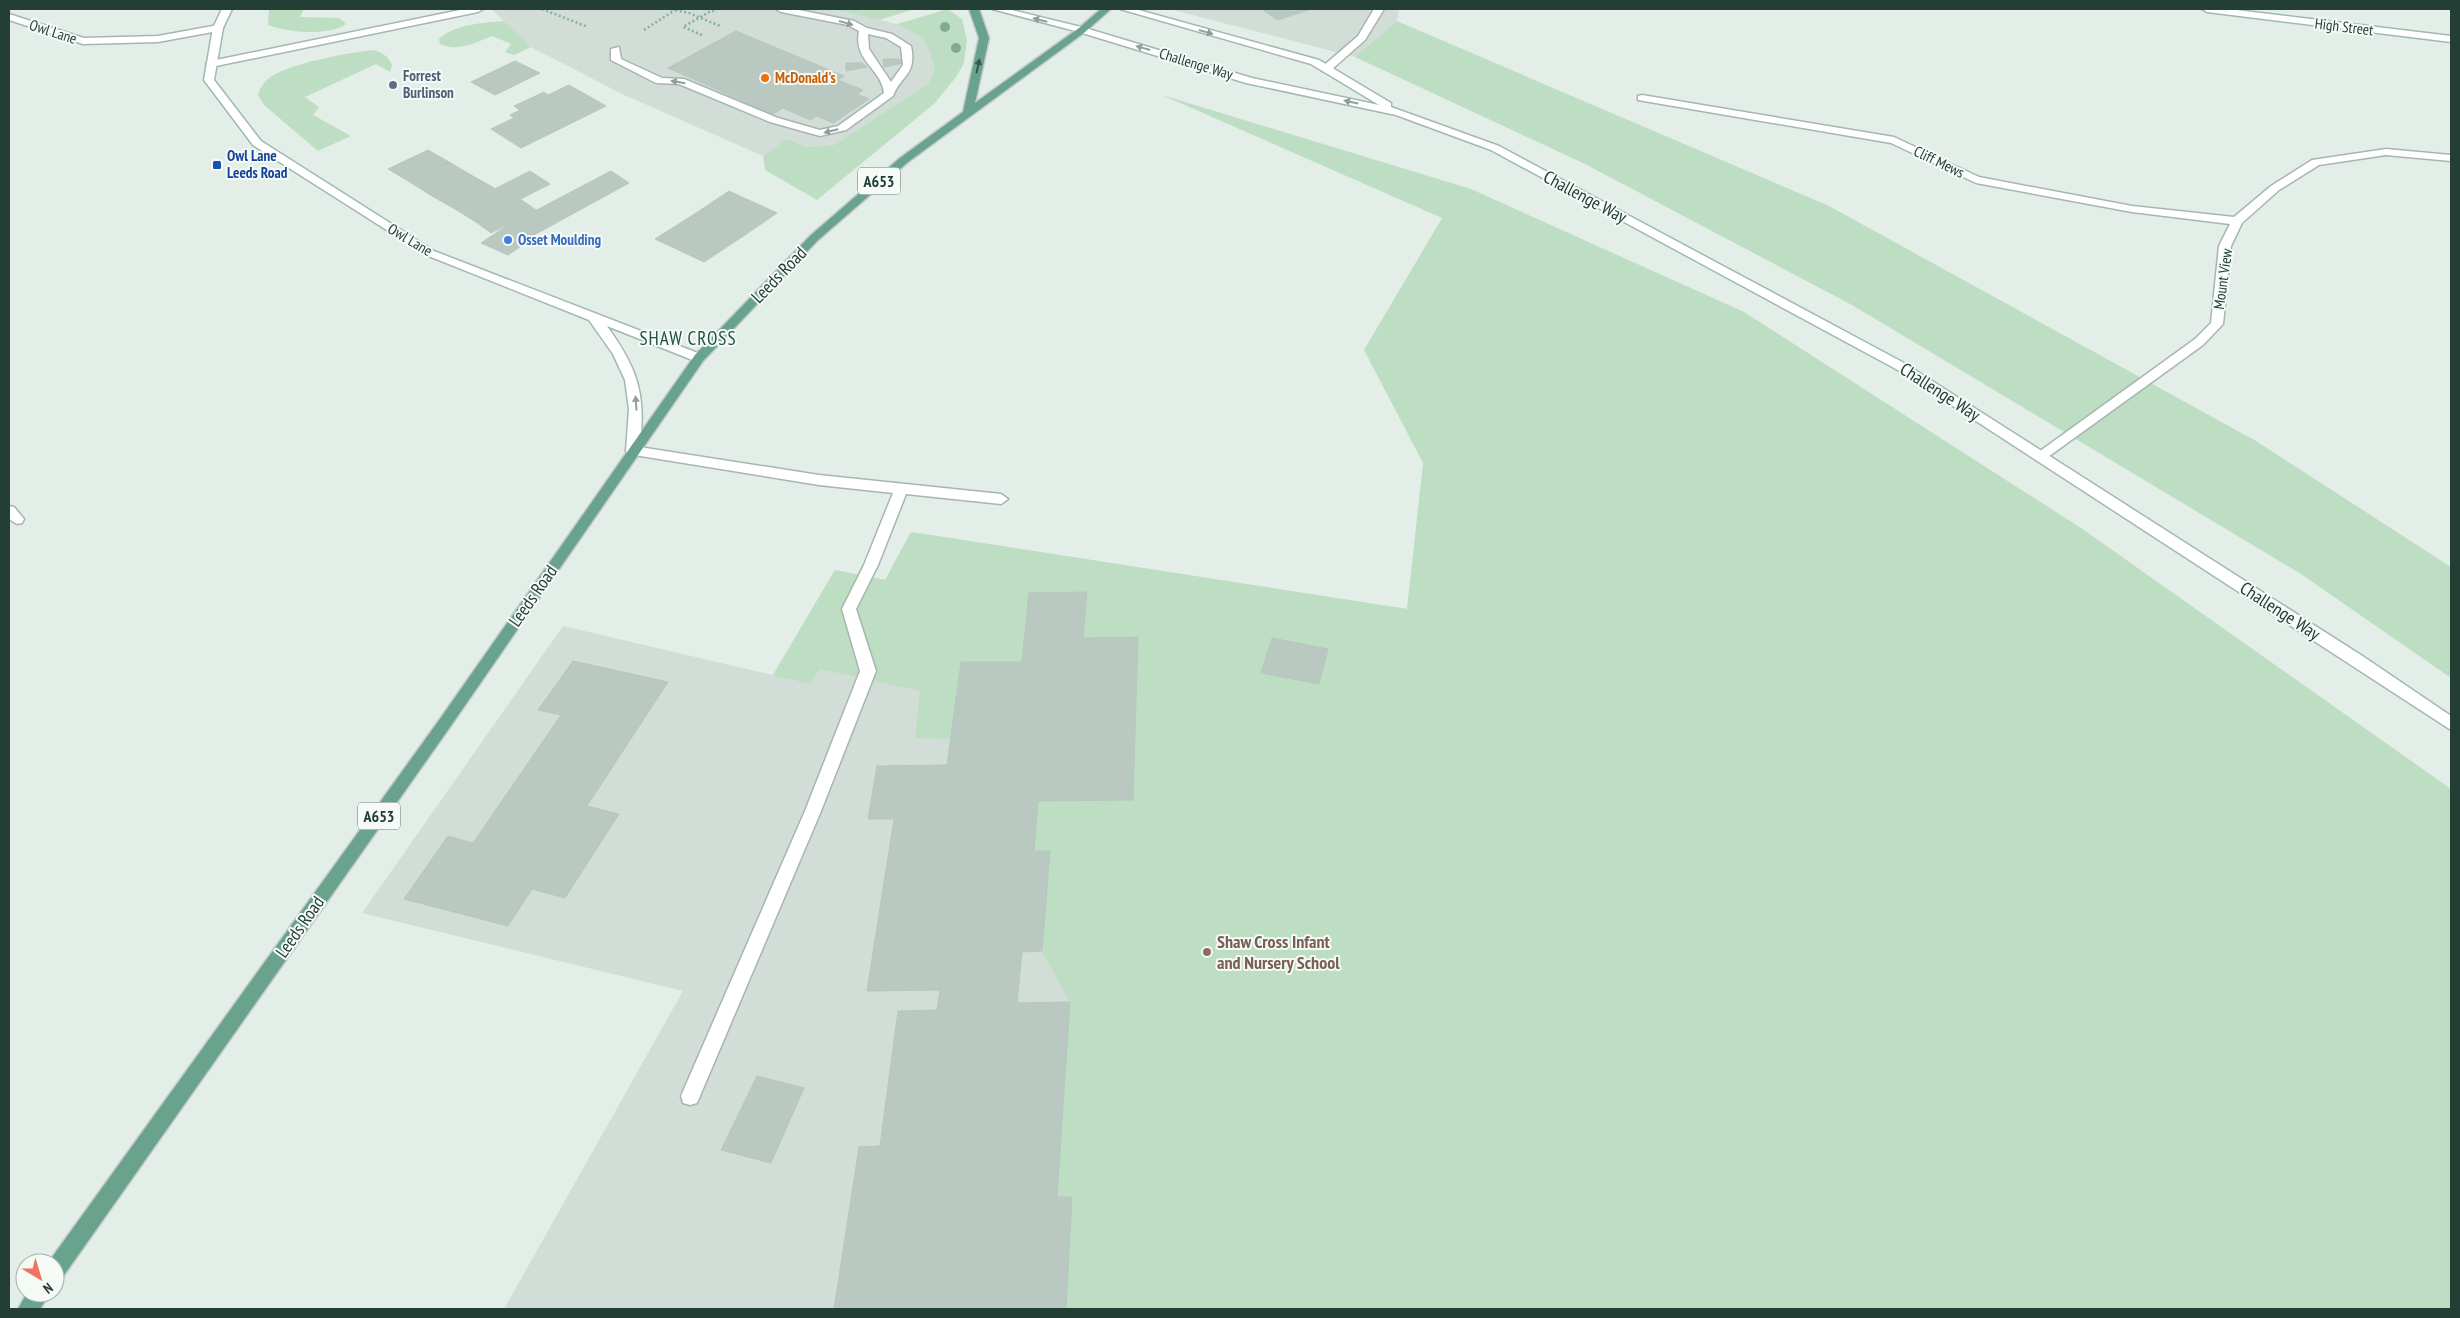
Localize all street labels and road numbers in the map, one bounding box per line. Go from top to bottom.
street label: High Street [2314,14,2374,40]
street label: Owl Lane [27,15,79,48]
street label: Challenge Way [1157,43,1236,84]
street label: Cliff Mews [1911,141,1968,182]
street label: Challenge Way [1540,165,1631,228]
road number: A653 [858,168,900,195]
street label: Owl Lane [385,219,436,260]
street label: Leeds Road [746,242,811,308]
street label: Mount View [2209,247,2236,311]
street label: Challenge Way [1896,357,1985,426]
street label: Leeds Road [503,561,562,631]
street label: Challenge Way [2236,576,2325,645]
road number: A653 [358,802,400,829]
street label: Leeds Road [270,892,329,962]

